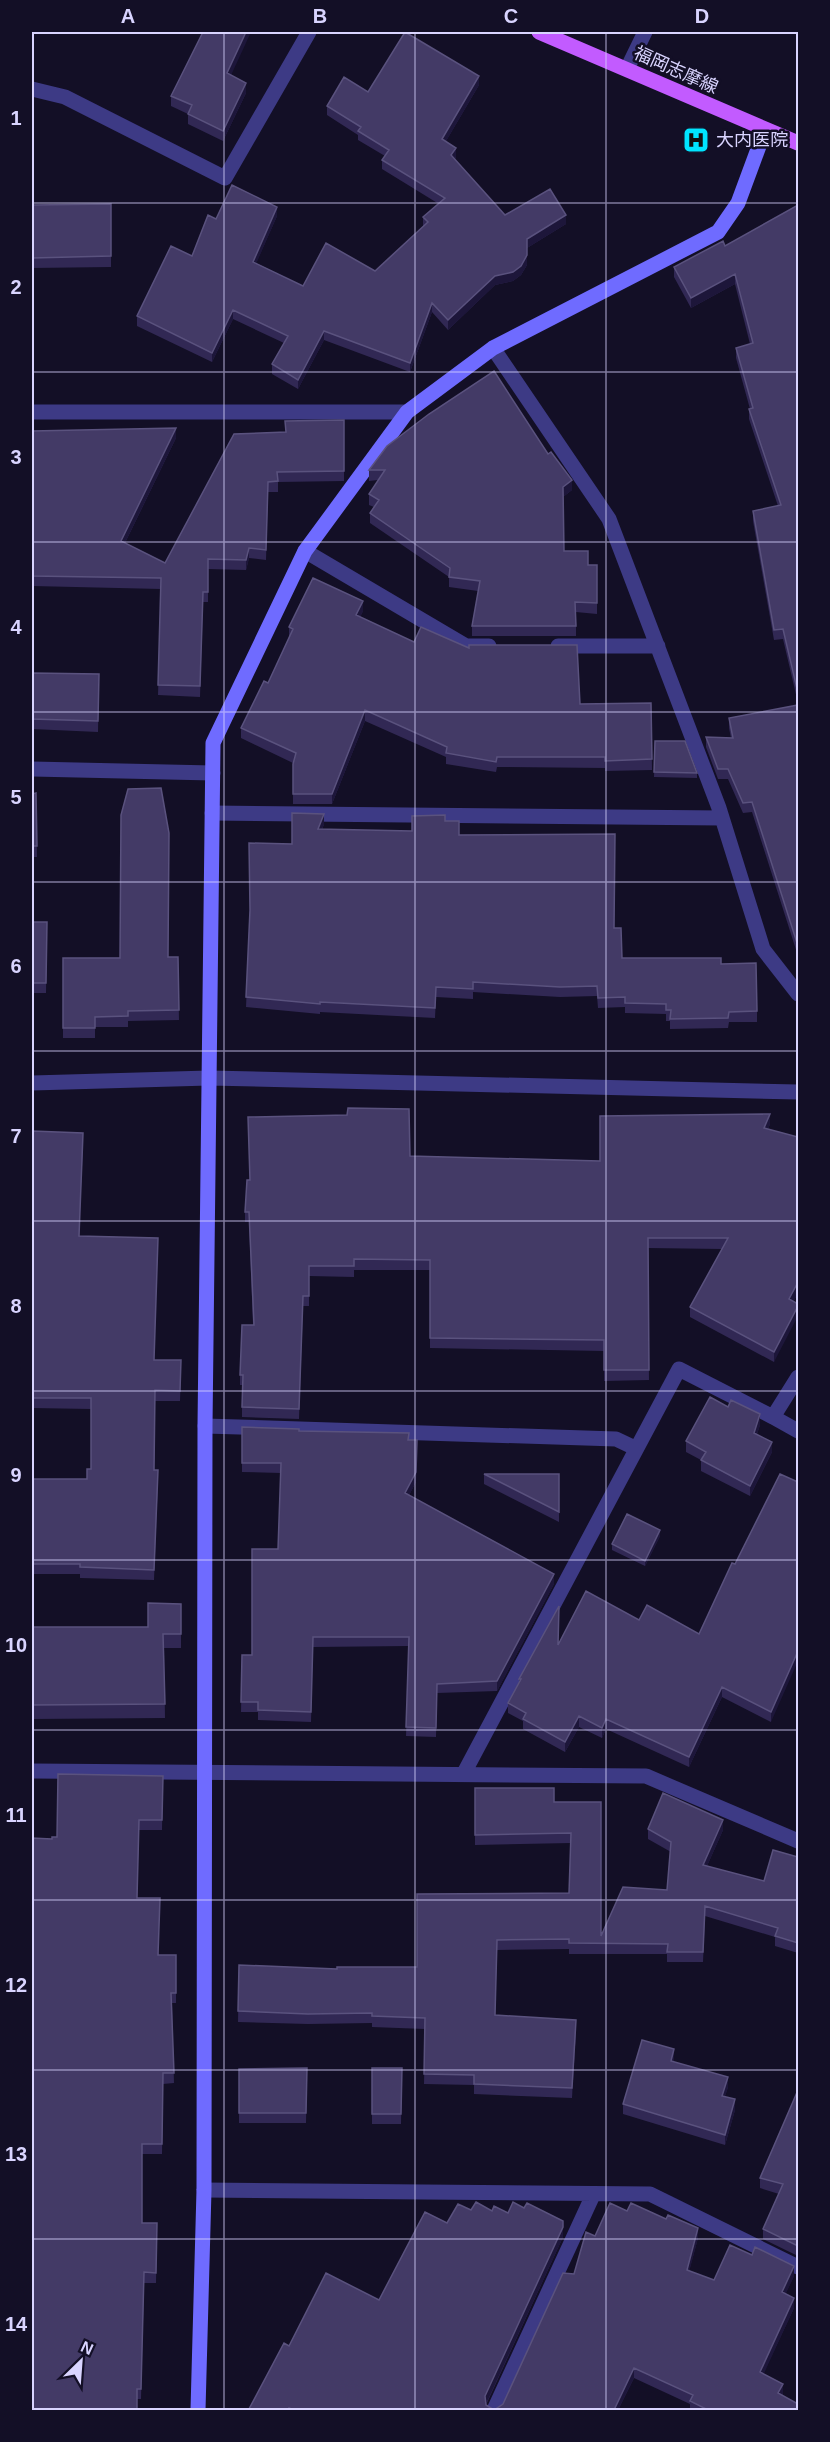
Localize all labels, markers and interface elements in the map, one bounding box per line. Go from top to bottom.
text: A [121,5,135,27]
text: B [313,5,327,27]
text: C [504,5,518,27]
text: D [695,5,709,27]
street label: 福岡志摩線 [631,43,721,97]
text: 1 [10,107,22,129]
hospital icon: 大内医院 [681,125,711,155]
place label: 大内医院 [716,130,788,150]
text: 2 [10,276,22,298]
text: 3 [10,446,22,468]
text: 4 [10,616,22,638]
text: 5 [10,786,22,808]
text: 6 [10,955,22,977]
text: 7 [10,1125,22,1147]
text: 8 [10,1295,22,1317]
text: 9 [10,1464,22,1486]
text: 10 [5,1634,27,1656]
text: 11 [5,1804,27,1826]
text: 12 [5,1974,27,1996]
text: 13 [5,2143,27,2165]
text: 14 [5,2313,28,2335]
north arrow [51,2331,111,2391]
text: N [78,2338,96,2358]

